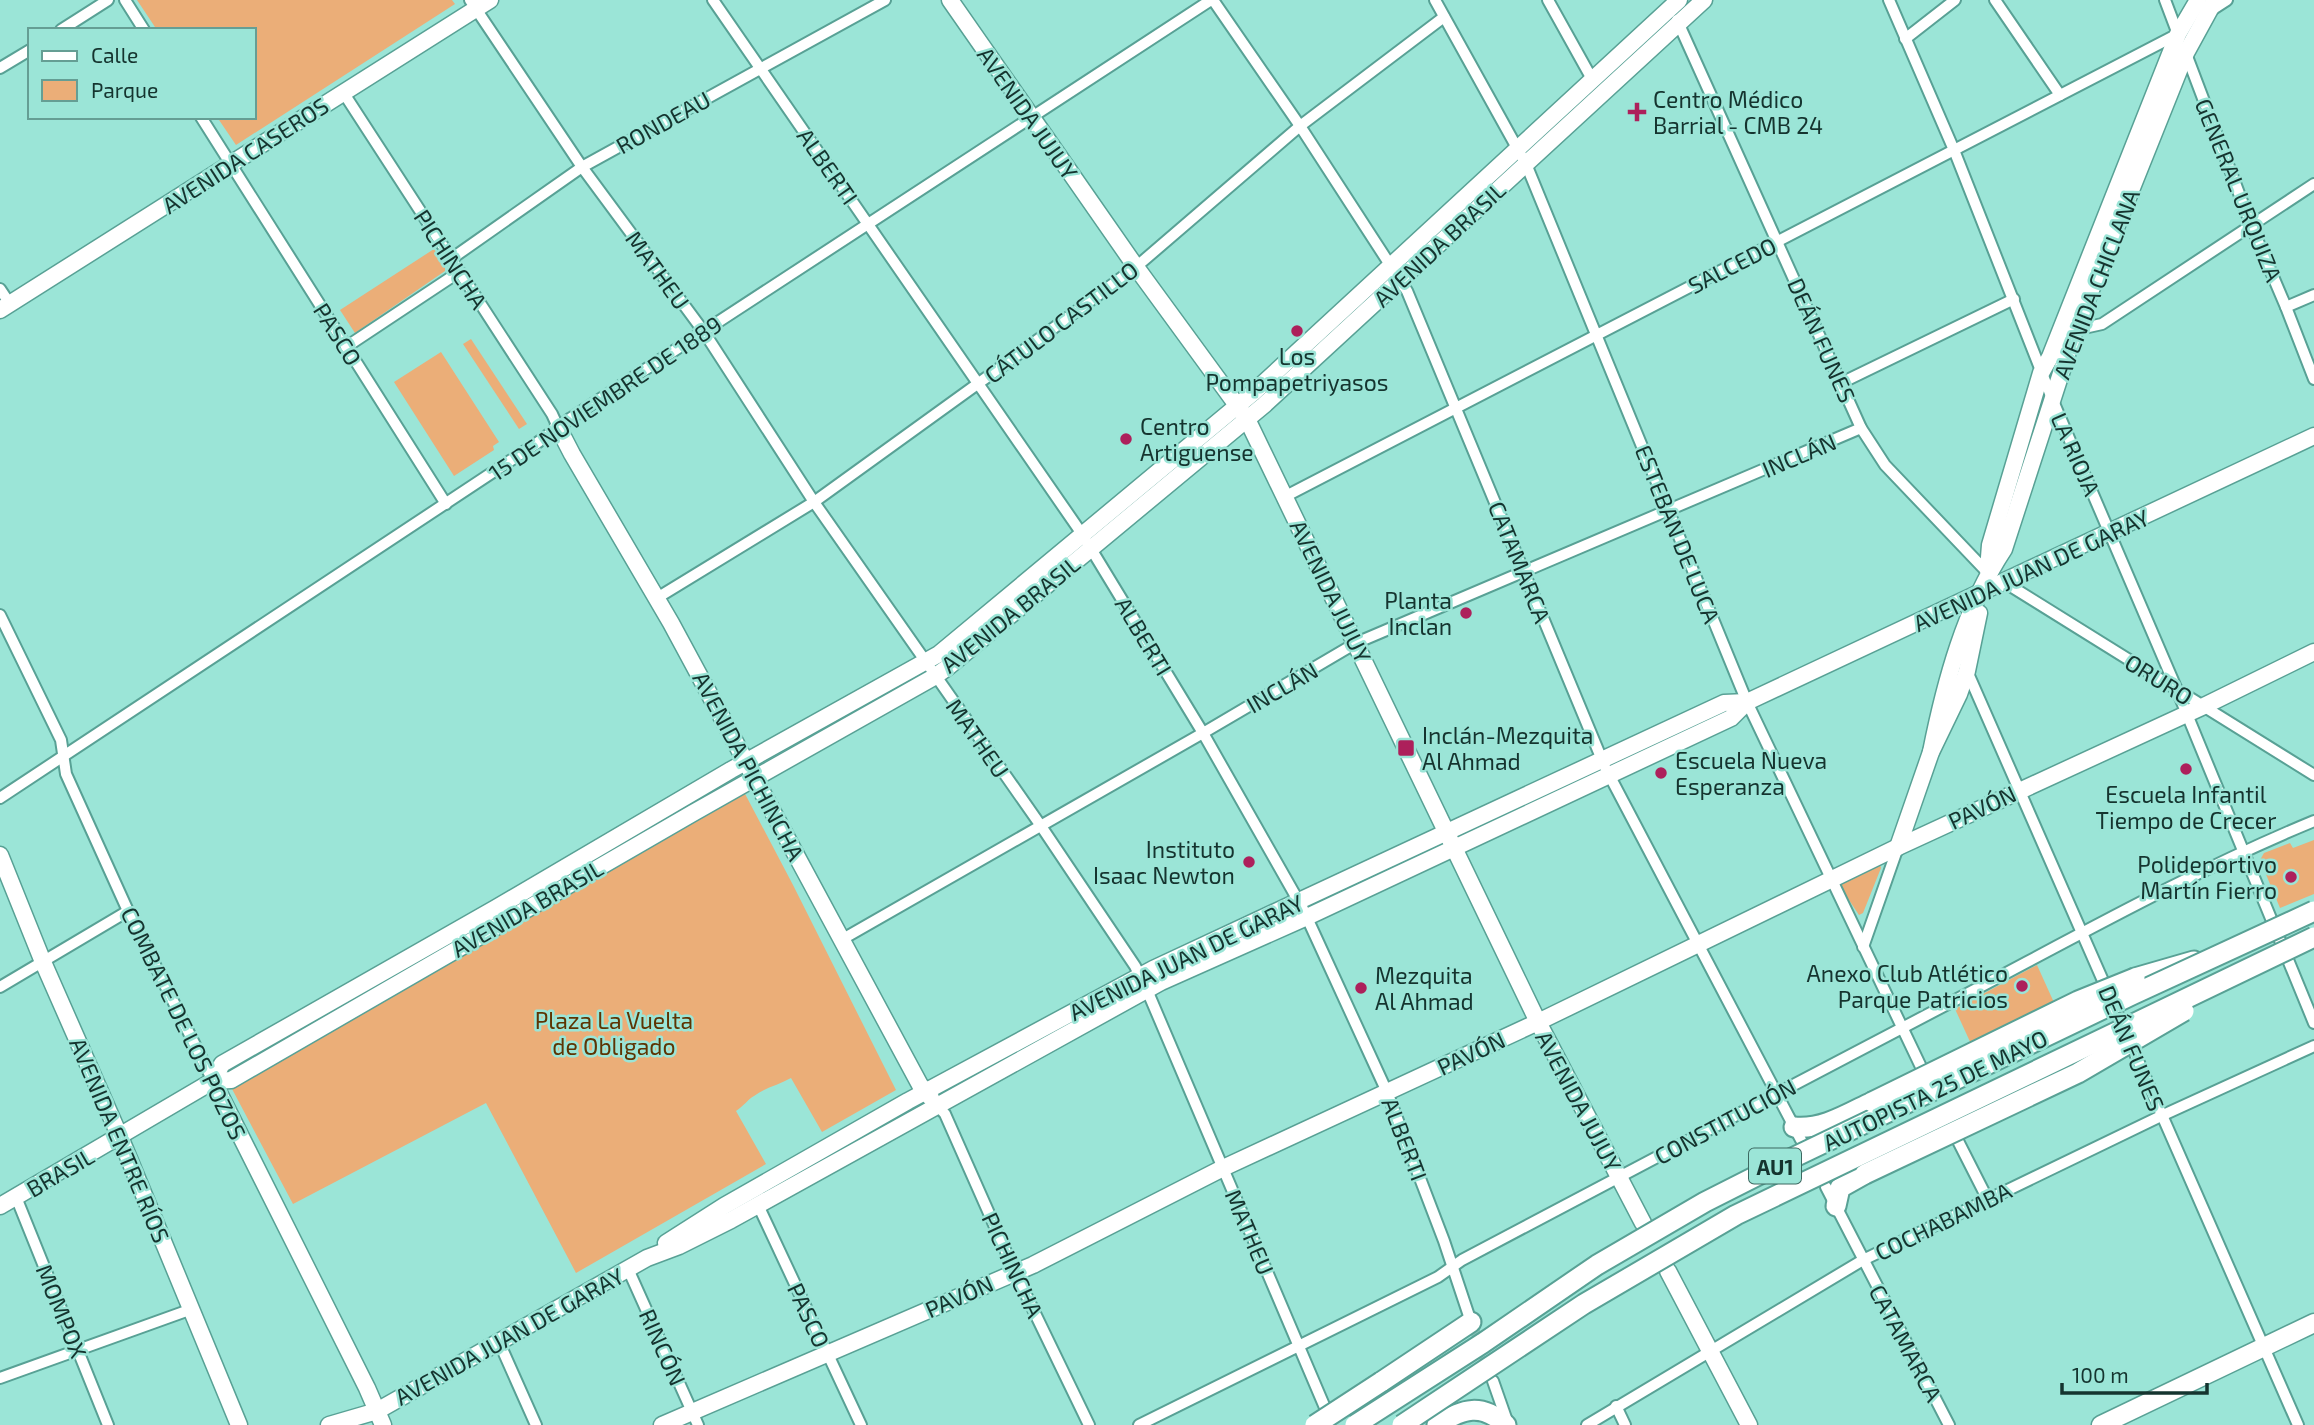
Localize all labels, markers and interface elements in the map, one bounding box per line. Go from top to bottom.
legend [28,28,256,119]
street label: AVENIDA JUJUY [972,41,1084,185]
text: Calle [91,42,138,67]
text: Parque [91,77,158,102]
street label: RONDEAU [611,85,715,159]
place label: Centro Médico Barrial - CMB 24 [1653,85,1823,139]
street label: AVENIDA CASEROS [157,91,333,219]
street label: GENERAL URQUIZA [2190,94,2289,286]
marker: Centro Médico Barrial - CMB 24 [1627,102,1647,122]
street label: ALBERTI [792,122,864,210]
street label: AVENIDA BRASIL [1367,176,1511,312]
street label: AVENIDA CHICLANA [2047,185,2145,383]
street label: PICHINCHA [408,204,494,315]
street label: MATHEU [620,225,696,315]
street label: SALCEDO [1683,231,1781,299]
street label: CÁTULO CASTILLO [979,255,1143,389]
street label: DEÁN FUNES [1782,273,1862,407]
street label: PASCO [308,298,368,370]
street label: 15 DE NOVIEMBRE DE 1889 [483,310,727,486]
marker: Los Pompapetriyasos [1289,323,1305,339]
place label: Los Pompapetriyasos [1205,342,1389,396]
street label: LA RIOJA [2045,408,2107,501]
place label: Centro Artiguense [1140,412,1254,466]
street label: INCLÁN [1758,427,1840,483]
marker: Centro Artiguense [1118,431,1134,447]
street label: ESTEBAN DE LUCA [1630,441,1727,628]
street label: CATAMARCA [1483,497,1557,627]
street label: AVENIDA JUAN DE GARAY [1908,503,2154,637]
street label: AVENIDA JUJUY [1284,515,1378,667]
street label: AVENIDA BRASIL [935,549,1085,678]
place label: Planta Inclan [1384,586,1452,640]
street label: ALBERTI [1110,592,1178,680]
marker: Planta Inclan [1458,605,1474,621]
street label: ORURO [2120,647,2198,711]
street label: INCLÁN [1241,655,1323,719]
street label: AVENIDA PICHINCHA [687,667,811,866]
street label: MATHEU [941,693,1015,783]
place label: Inclán-Mezquita Al Ahmad [1422,721,1593,775]
marker: Inclán-Mezquita Al Ahmad [1396,738,1416,758]
place label: Escuela Nueva Esperanza [1675,746,1827,800]
marker: Escuela Infantil Tiempo de Crecer [2178,761,2194,777]
marker: Escuela Nueva Esperanza [1653,765,1669,781]
street label: PAVÓN [1944,779,2020,835]
place label: Escuela Infantil Tiempo de Crecer [2096,780,2276,834]
place label: Instituto Isaac Newton [1093,835,1235,889]
place label: Polideportivo Martín Fierro [2137,850,2277,904]
street label: AVENIDA BRASIL [446,853,608,963]
marker: Instituto Isaac Newton [1241,854,1257,870]
marker: Polideportivo Martín Fierro [2283,869,2299,885]
street label: AVENIDA JUAN DE GARAY [1064,888,1308,1026]
street label: COMBATE DE LOS POZOS [116,902,252,1144]
place label: Anexo Club Atlético Parque Patricios [1807,959,2008,1013]
place label: Mezquita Al Ahmad [1375,961,1474,1015]
marker: Anexo Club Atlético Parque Patricios [2014,978,2030,994]
marker: Mezquita Al Ahmad [1353,980,1369,996]
street label: DEÁN FUNES [2093,981,2171,1115]
park label: Plaza La Vuelta de Obligado [535,1006,693,1060]
street label: AUTOPISTA 25 DE MAYO [1818,1023,2052,1157]
street label: PAVÓN [1433,1025,1509,1081]
street label: AVENIDA JUJUY [1530,1026,1628,1176]
street label: AVENIDA ENTRE RÍOS [64,1033,176,1247]
street label: CONSTITUCIÓN [1650,1072,1800,1170]
street label: ALBERTI [1376,1094,1434,1184]
street label: BRASIL [21,1141,99,1203]
road number: AU1 [1749,1148,1801,1184]
street label: COCHABAMBA [1870,1176,2016,1266]
street label: MATHEU [1220,1185,1280,1279]
street label: PICHINCHA [976,1208,1050,1323]
street label: MOMPOX [31,1260,93,1362]
street label: AVENIDA JUAN DE GARAY [390,1261,628,1411]
street label: PAVÓN [921,1269,997,1323]
street label: PASCO [782,1278,836,1352]
street label: CATAMARCA [1863,1280,1949,1407]
street label: RINCÓN [634,1304,692,1390]
scale bar [2062,1352,2207,1396]
text: 100 m [2072,1362,2129,1387]

